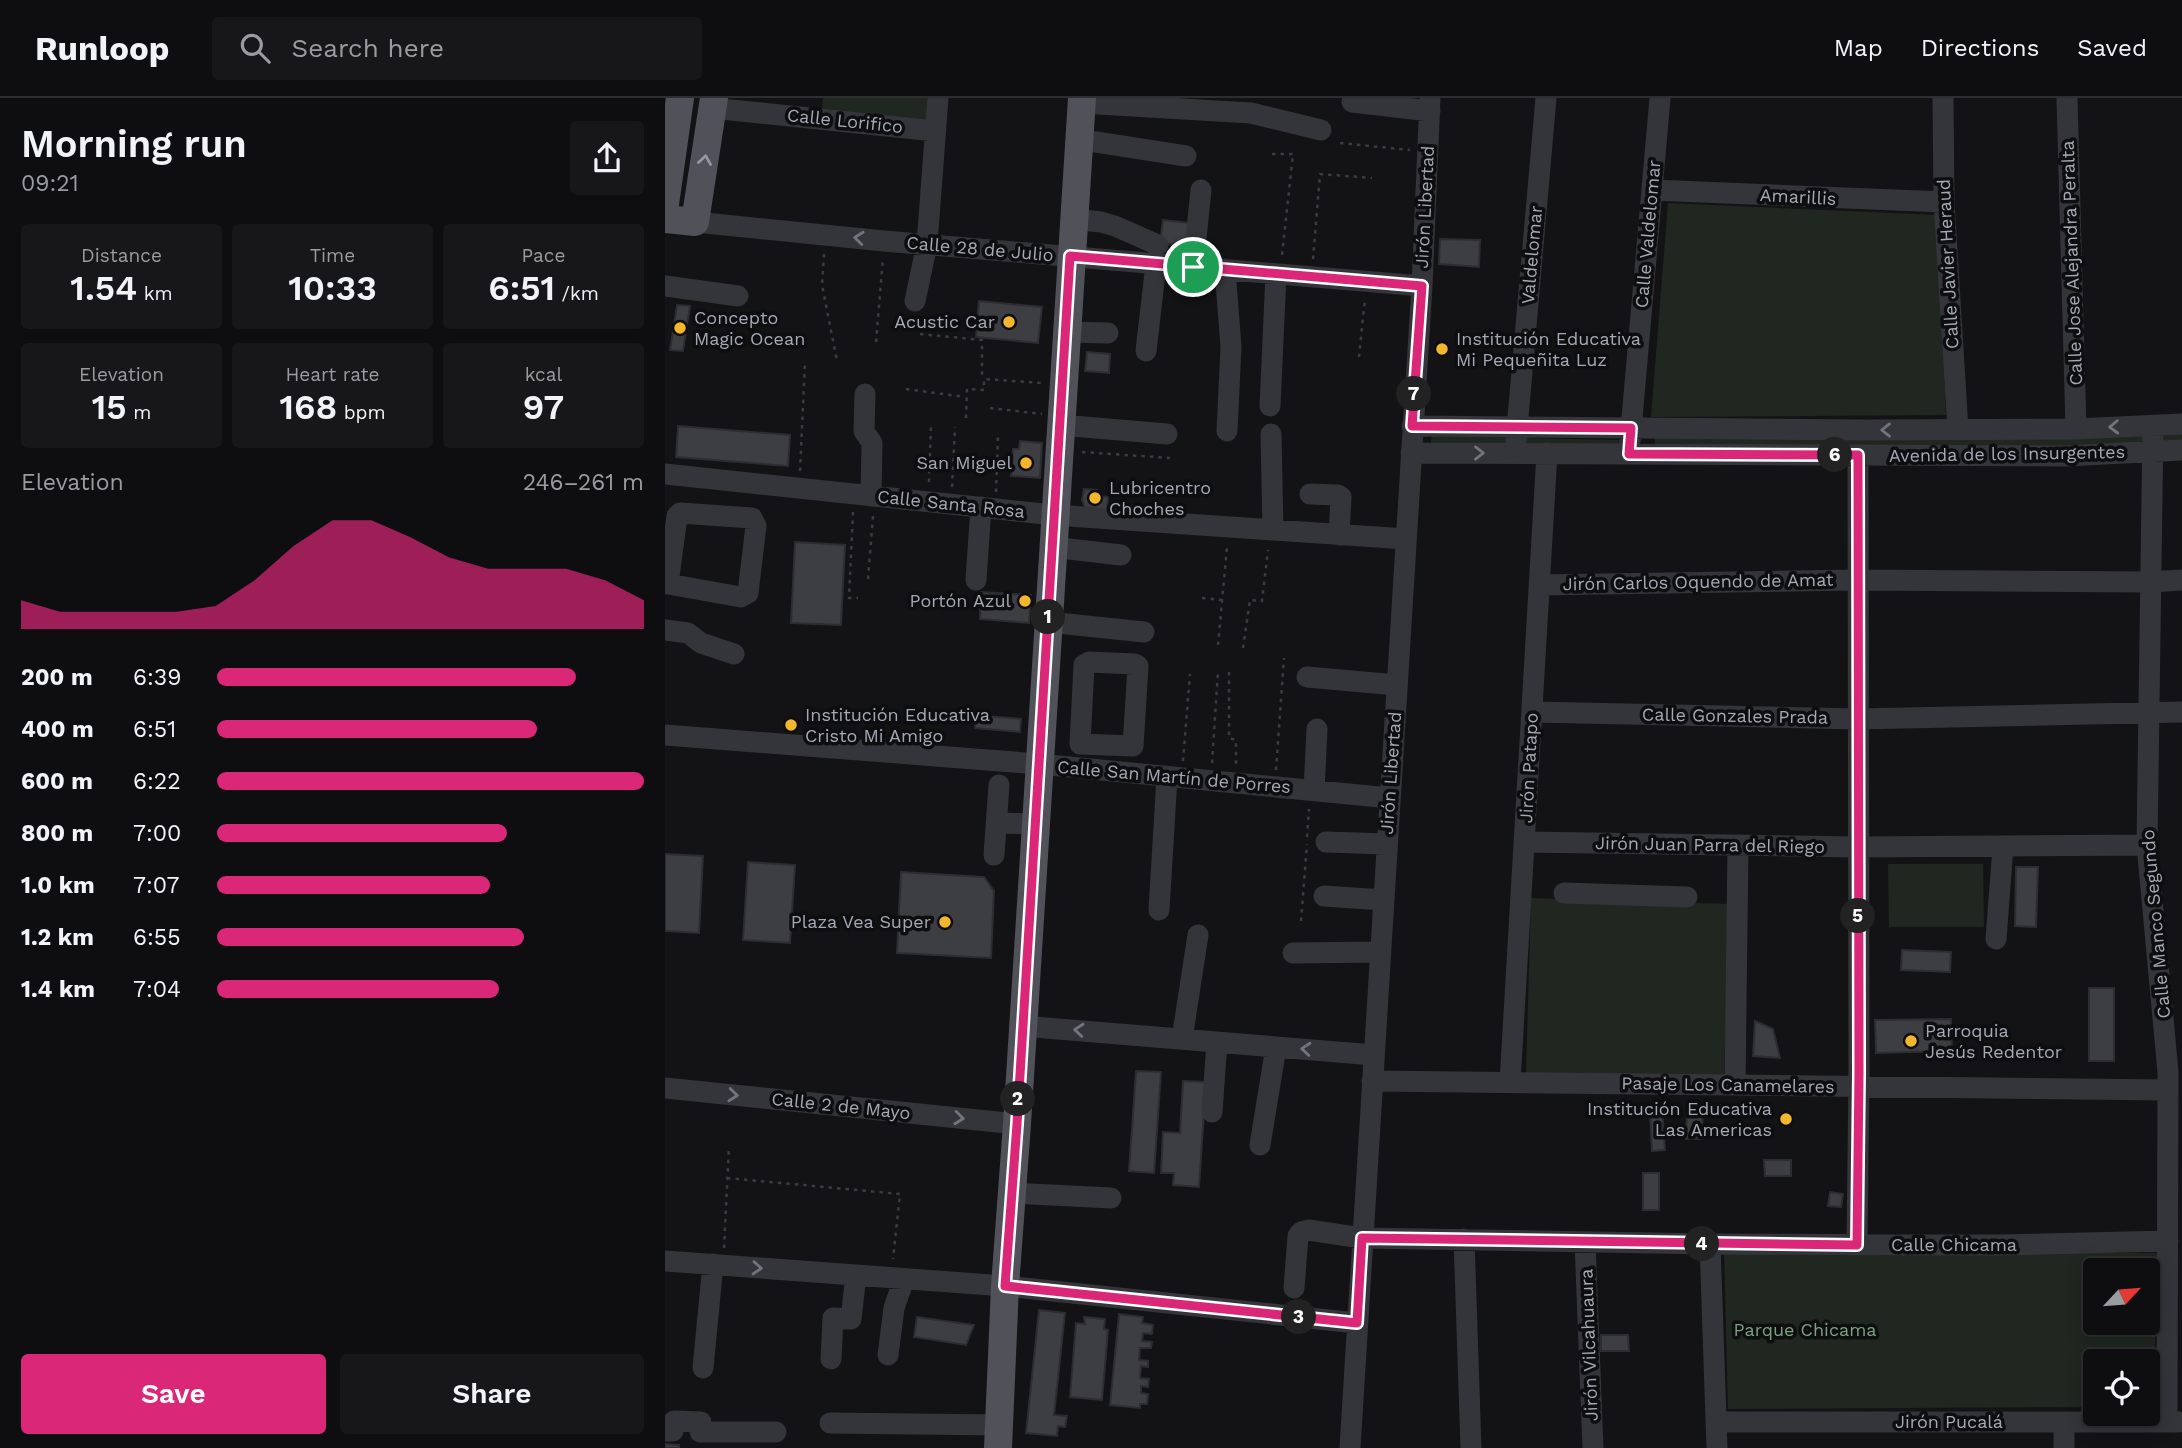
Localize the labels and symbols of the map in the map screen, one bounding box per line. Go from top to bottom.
street label: Calle Lorifico [786,104,904,137]
street label: Calle Jose Alejandra Peralta [2057,140,2086,386]
street label: Jirón Libertad [1411,145,1438,269]
one-way arrow [697,154,712,166]
street label: Calle Valdelomar [1631,159,1664,309]
street label: Calle Javier Heraud [1933,179,1962,350]
street label: Amarillis [1759,184,1837,209]
street label: Valdelomar [1517,205,1546,305]
one-way arrow [853,231,864,246]
street label: Calle 28 de Julio [906,232,1054,265]
pin [1163,237,1223,297]
place label: Concepto Magic Ocean [694,307,805,349]
place label: Acustic Car [894,311,995,332]
marker: Acustic Car [1001,314,1017,330]
marker: Concepto Magic Ocean [672,320,688,336]
place label: Institución Educativa Mi Pequeñita Luz [1456,328,1641,370]
marker: Institución Educativa Mi Pequeñita Luz [1434,341,1450,357]
pin: 7 [1397,376,1431,412]
one-way arrow [2108,420,2119,435]
one-way arrow [1881,422,1891,438]
pin: 6 [1817,438,1853,472]
street label: Avenida de los Insurgentes [1889,441,2125,466]
one-way arrow [1475,445,1485,461]
place label: San Miguel [916,452,1012,473]
marker: San Miguel [1018,455,1034,471]
place label: Lubricentro Choches [1109,477,1211,519]
street label: Calle Santa Rosa [876,485,1026,522]
marker: Lubricentro Choches [1087,490,1103,506]
street label: Jirón Carlos Oquendo de Amat [1562,569,1834,594]
place label: Portón Azul [910,590,1011,611]
marker: Portón Azul [1017,593,1033,609]
pin: 1 [1031,600,1065,634]
street label: Calle Gonzales Prada [1642,703,1828,728]
place label: Institución Educativa Cristo Mi Amigo [805,704,990,746]
street label: Jirón Libertad [1376,711,1405,835]
street label: Jirón Patapo [1515,712,1542,824]
marker: Institución Educativa Cristo Mi Amigo [783,717,799,733]
street label: Calle San Martín de Porres [1056,756,1292,797]
street label: Calle Manco Segundo [2137,829,2174,1019]
street label: Jirón Juan Parra del Riego [1595,832,1825,857]
pin: 5 [1841,898,1875,934]
place label: Plaza Vea Super [791,911,931,932]
marker: Plaza Vea Super [937,914,953,930]
place label: Parroquia Jesús Redentor [1925,1020,2062,1062]
one-way arrow [1073,1023,1084,1038]
marker: Parroquia Jesús Redentor [1903,1033,1919,1049]
one-way arrow [1300,1042,1311,1057]
street label: Pasaje Los Canamelares [1621,1072,1835,1097]
pin: 2 [1001,1082,1035,1116]
one-way arrow [728,1087,739,1102]
street label: Calle 2 de Mayo [771,1088,912,1123]
place label: Institución Educativa Las Americas [1587,1098,1772,1140]
one-way arrow [954,1110,965,1125]
marker: Institución Educativa Las Americas [1778,1111,1794,1127]
pin: 4 [1685,1226,1719,1262]
street label: Calle Chicama [1891,1234,2017,1255]
north arrow [2083,1258,2159,1335]
one-way arrow [752,1260,763,1275]
street label: Jirón Vilcahuaura [1575,1268,1602,1422]
pin: 3 [1281,1300,1317,1334]
park label: Parque Chicama [1733,1319,1877,1340]
street label: Jirón Pucalá [1895,1411,2003,1432]

